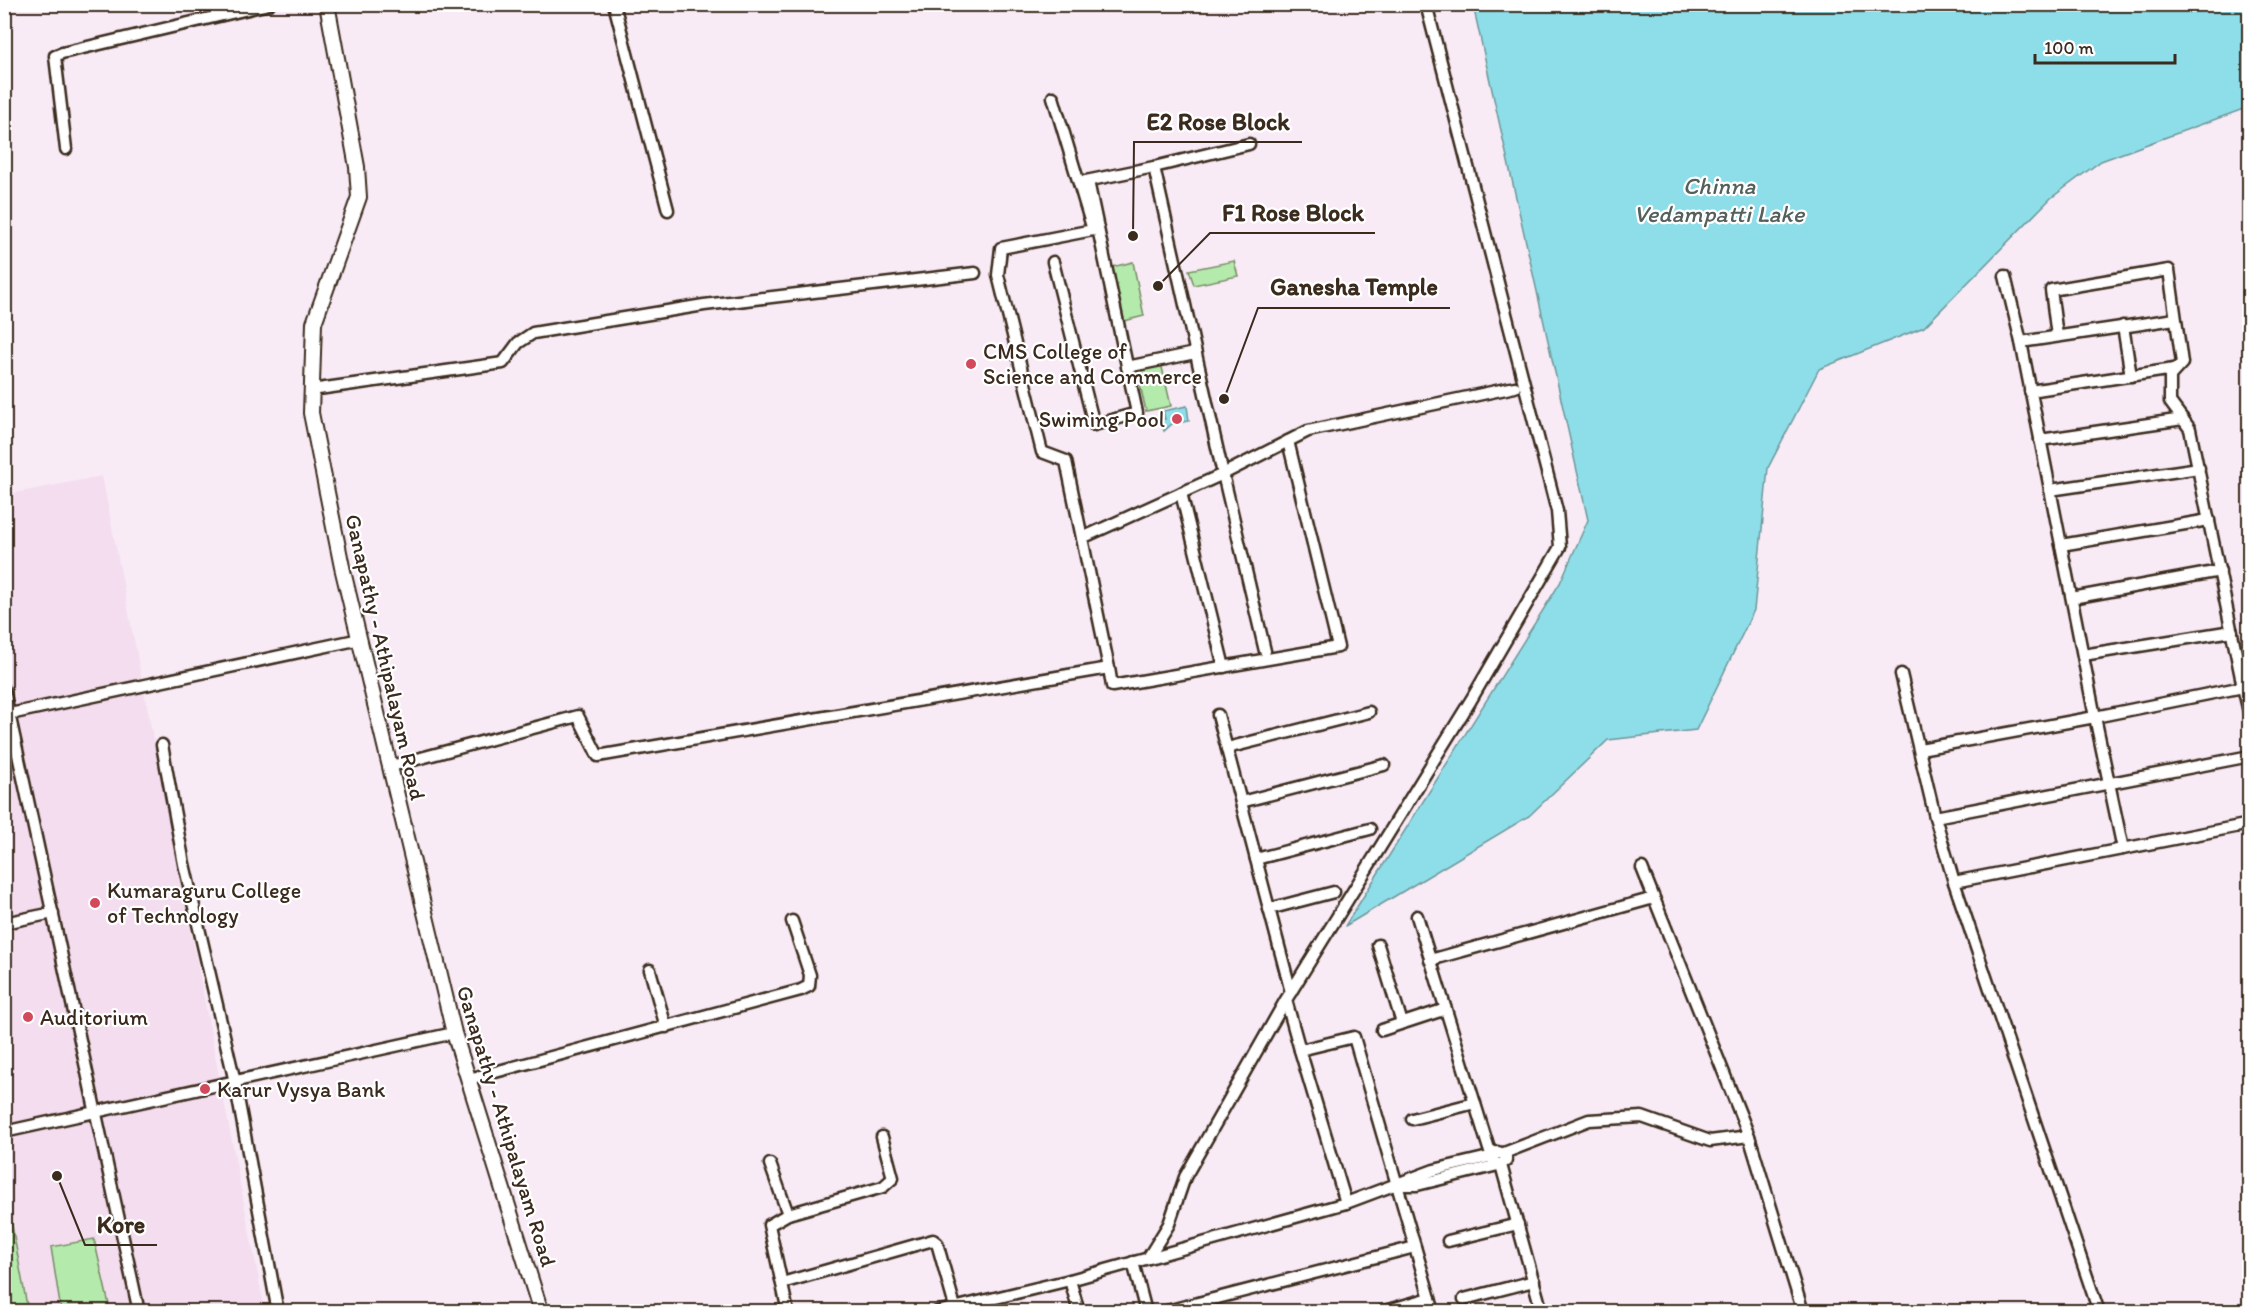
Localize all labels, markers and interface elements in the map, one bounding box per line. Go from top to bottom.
scale bar [2035,27,2174,65]
text: 100 m [2044,37,2094,59]
callout: E2 Rose Block [1134,100,1302,142]
text: E2 Rose Block [1146,107,1290,136]
water label: Chinna Vedampatti Lake [1634,171,1806,228]
callout: F1 Rose Block [1210,191,1375,233]
text: F1 Rose Block [1222,198,1365,227]
callout: Ganesha Temple [1258,266,1450,308]
text: Ganesha Temple [1270,272,1438,302]
place label: CMS College of Science and Commerce [983,338,1202,390]
marker: CMS College of Science and Commerce [964,357,978,371]
place label: Swiming Pool [1039,406,1165,433]
marker: Swiming Pool [1170,412,1184,426]
street label: Ganapathy - Athipalayam Road [339,512,432,803]
place label: Kumaraguru College of Technology [107,877,301,929]
marker: Kumaraguru College of Technology [88,896,102,910]
street label: Ganapathy - Athipalayam Road [451,982,562,1270]
place label: Auditorium [40,1004,149,1031]
marker: Auditorium [21,1010,35,1024]
place label: Karur Vysya Bank [217,1076,386,1103]
marker: Karur Vysya Bank [198,1082,212,1096]
callout: Kore [85,1203,157,1245]
text: Kore [97,1210,145,1239]

